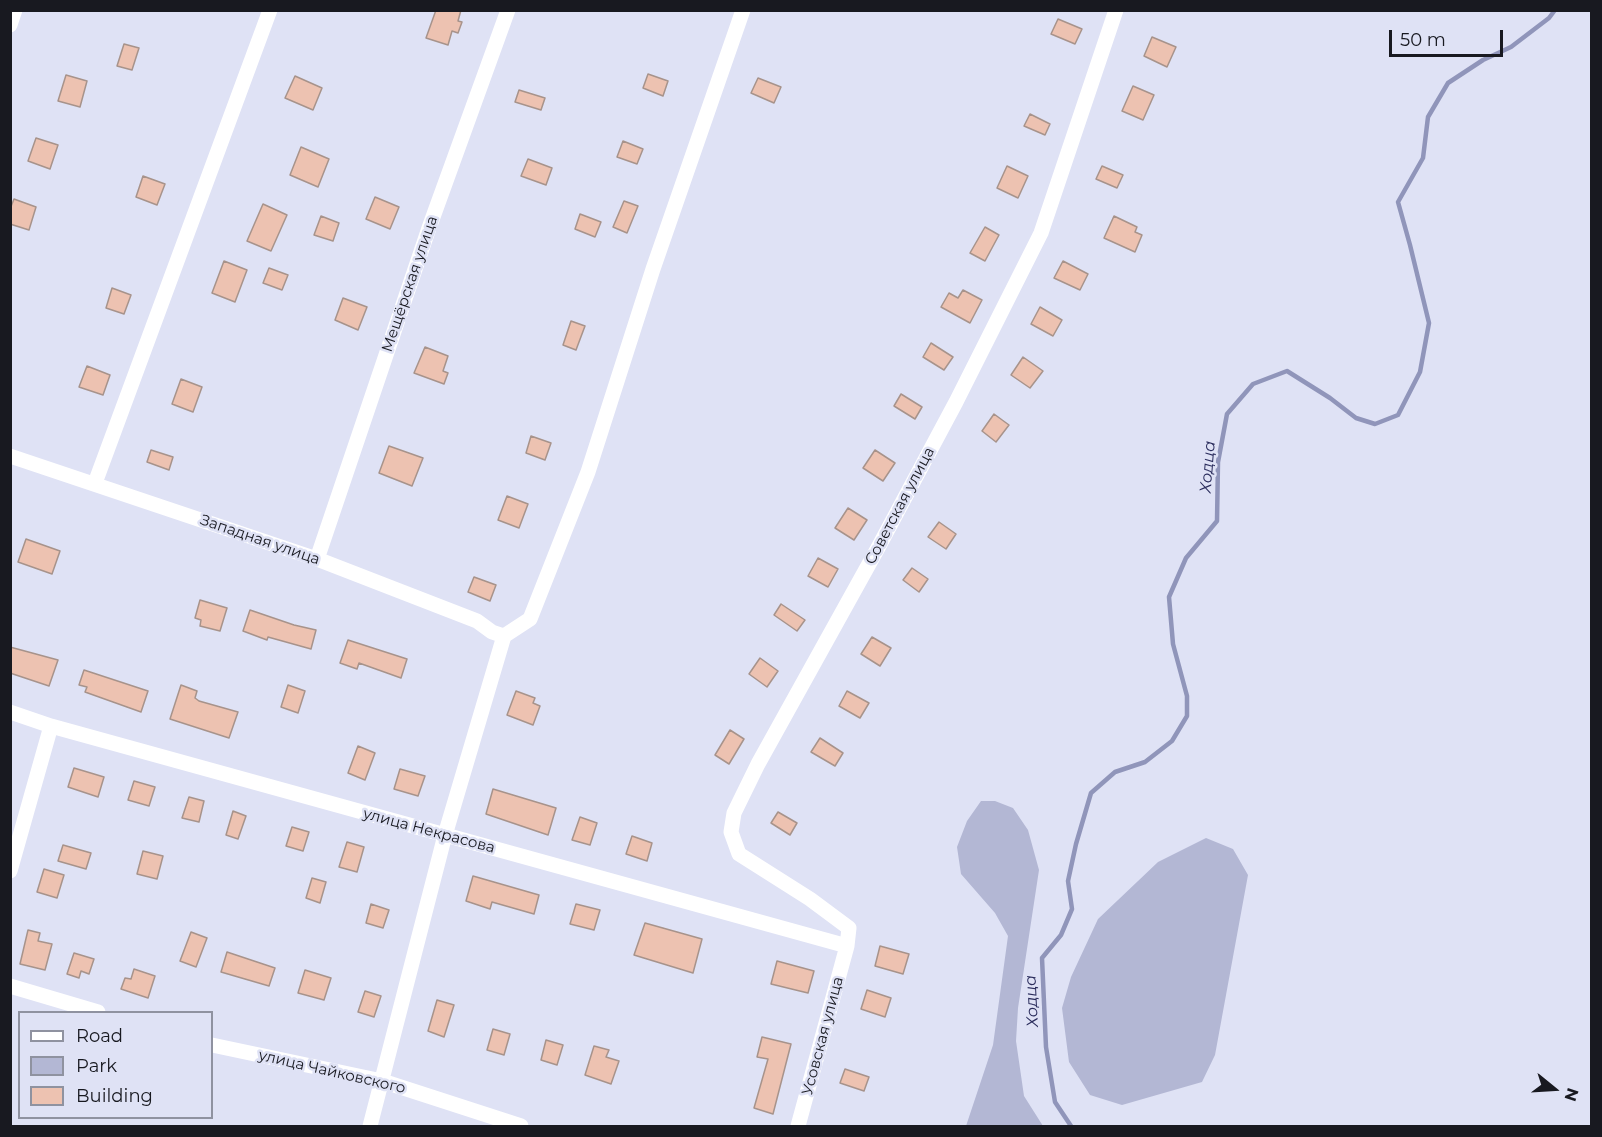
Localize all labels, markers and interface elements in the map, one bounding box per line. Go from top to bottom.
scale bar [1392,18,1506,56]
text: 50 m [1400,29,1446,51]
street label: Мещёрская улица [378,214,442,354]
water label: Ходца [1196,440,1220,494]
street label: Советская улица [861,444,939,568]
street label: Западная улица [198,511,322,569]
street label: улица Некрасова [361,805,497,857]
water label: Ходца [1021,974,1043,1028]
street label: Усовская улица [799,975,847,1097]
legend [18,1011,213,1119]
text: Road [76,1025,123,1047]
street label: улица Чайковского [257,1046,407,1098]
text: Park [76,1055,117,1077]
north arrow [1524,1059,1584,1119]
text: Building [76,1085,153,1107]
text: N [1561,1086,1583,1104]

